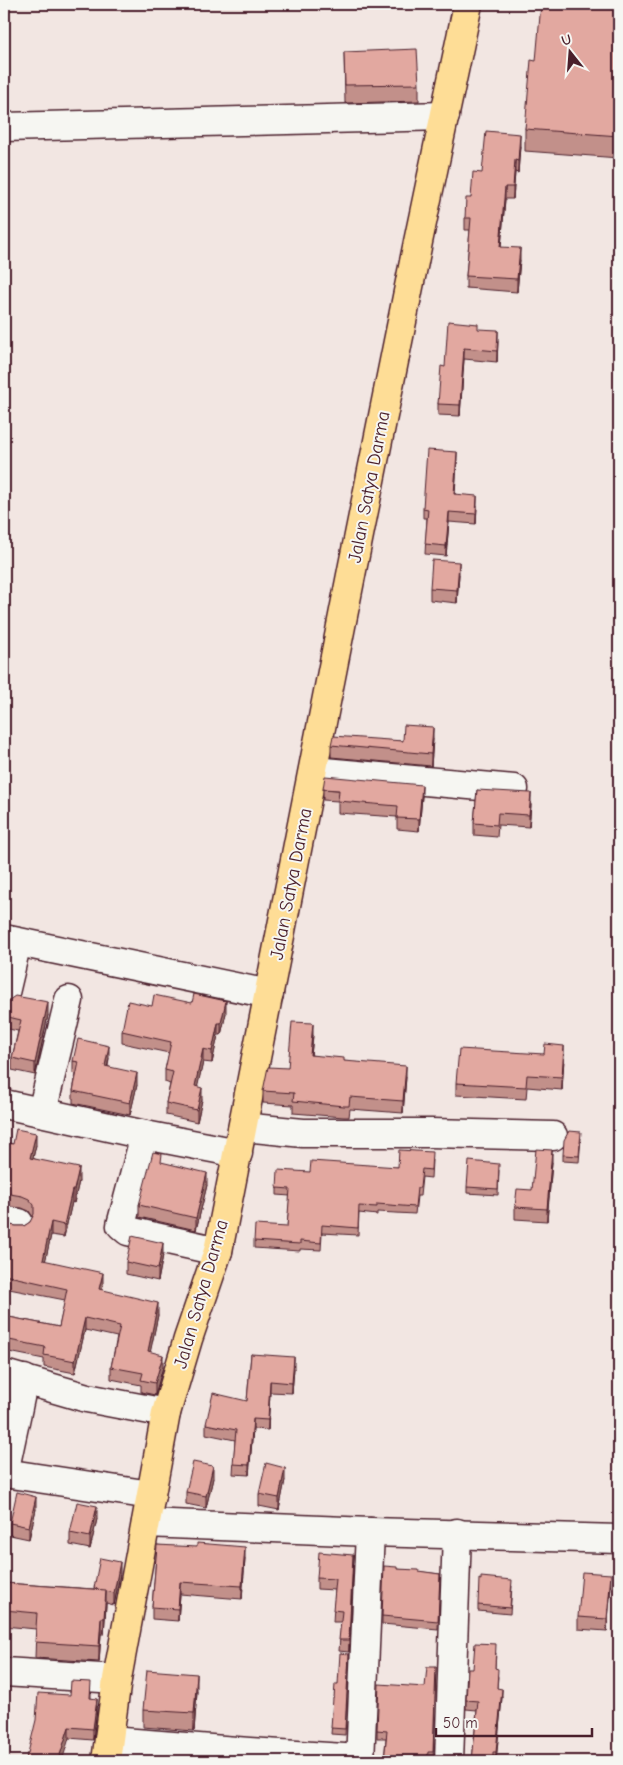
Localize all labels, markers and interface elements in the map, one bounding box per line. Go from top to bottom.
north arrow [546,28,596,78]
text: U [559,31,573,50]
street label: Jalan Satya Darma [343,409,395,565]
street label: Jalan Satya Darma [265,806,317,962]
street label: Jalan Satya Darma [169,1217,233,1371]
scale bar [436,1705,592,1737]
text: 50 m [443,1714,478,1732]

